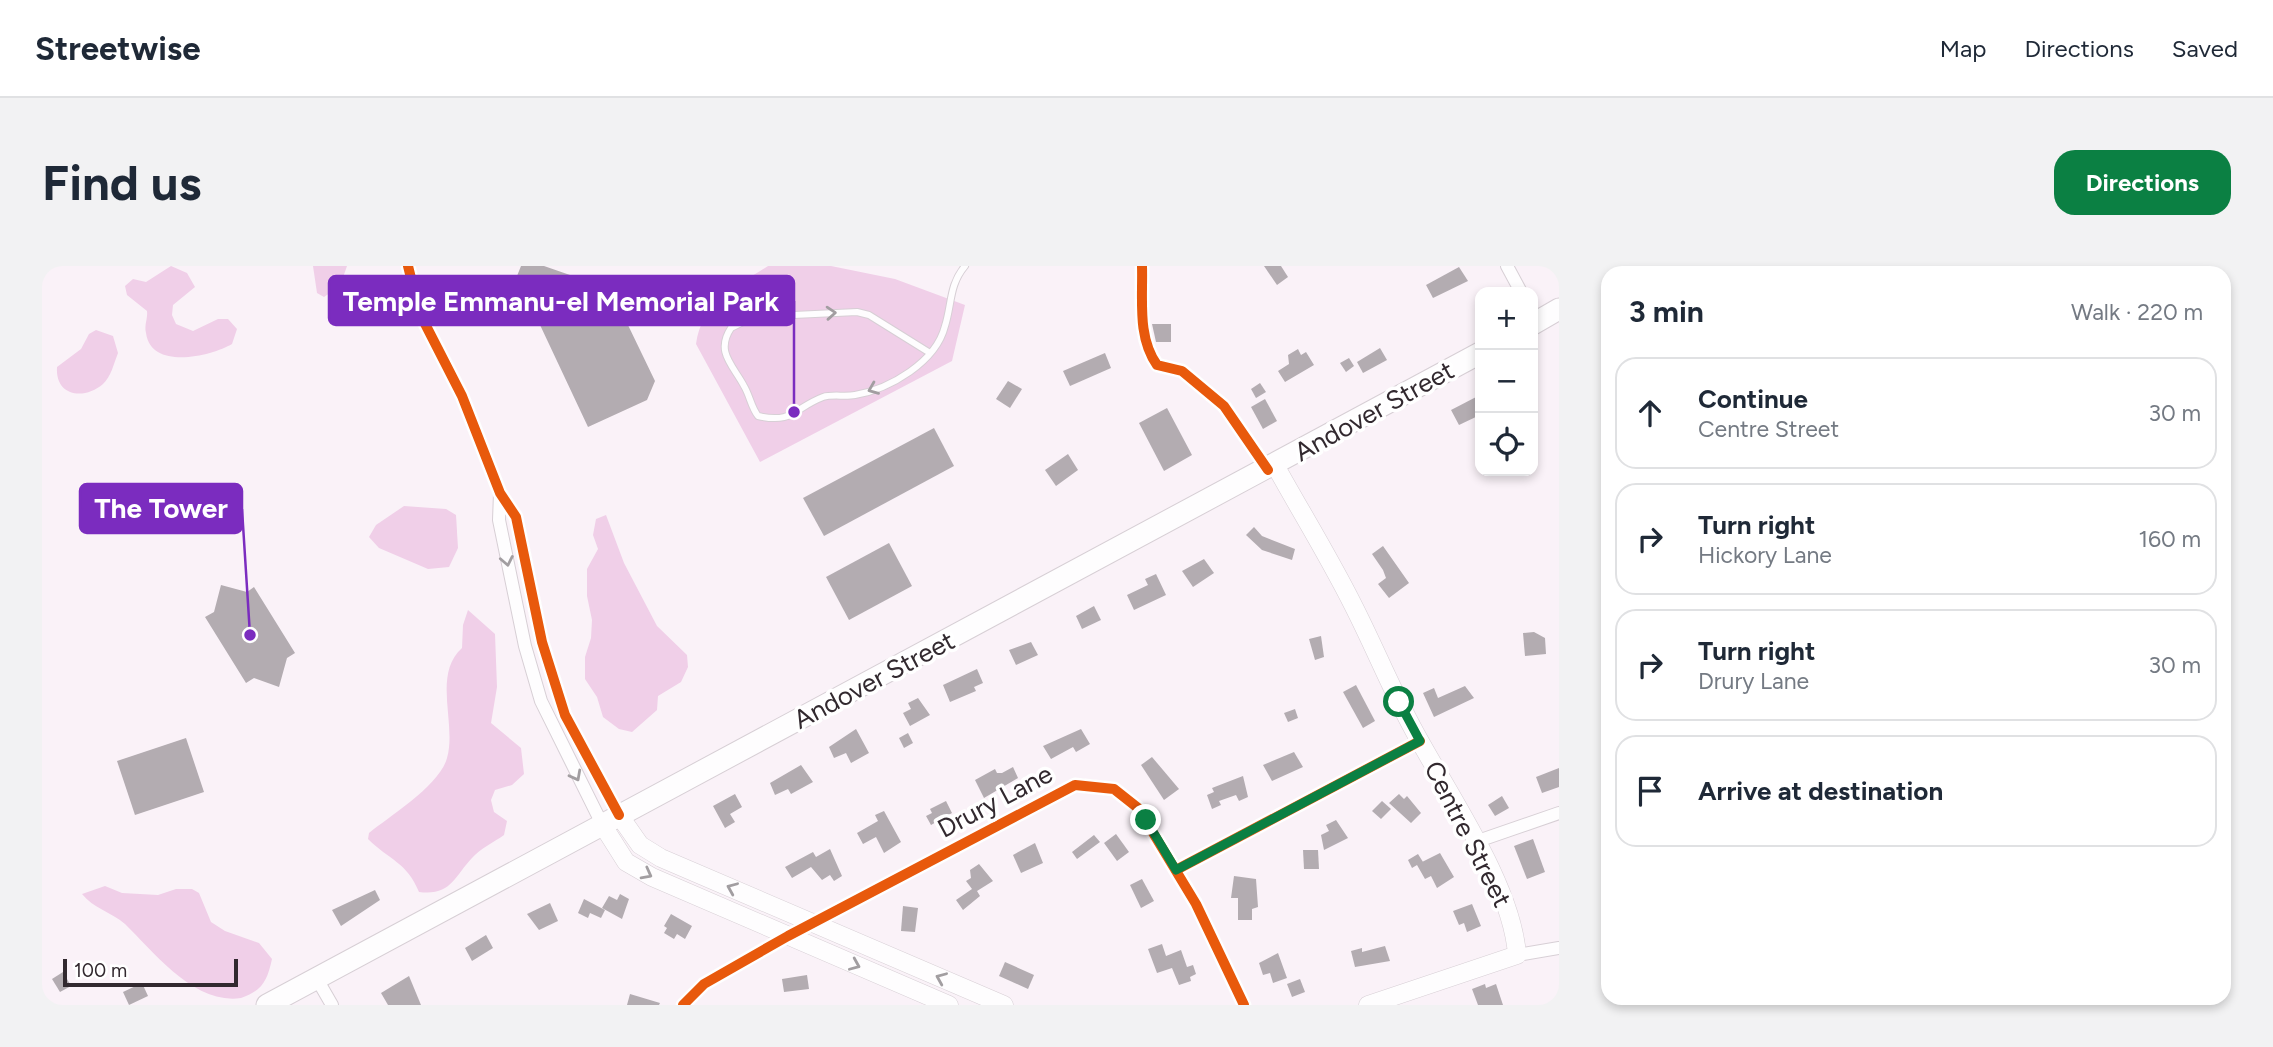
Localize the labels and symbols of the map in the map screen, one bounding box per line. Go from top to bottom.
callout: Temple Emmanu-el Memorial Park [329,276,794,325]
text: Temple Emmanu-el Memorial Park [343,284,779,318]
one-way arrow [826,306,837,321]
street label: Andover Street [1289,354,1460,468]
one-way arrow [868,380,880,394]
callout: The Tower [80,484,242,533]
text: The Tower [94,491,228,525]
one-way arrow [498,555,513,567]
street label: Andover Street [788,624,960,736]
route start [1383,686,1414,717]
street label: Centre Street [1418,756,1519,912]
street label: Drury Lane [932,757,1058,845]
one-way arrow [568,769,581,781]
route end [1130,804,1161,835]
one-way arrow [639,866,652,879]
one-way arrow [727,882,739,896]
scale bar [63,956,238,988]
one-way arrow [848,957,860,971]
one-way arrow [936,972,948,986]

